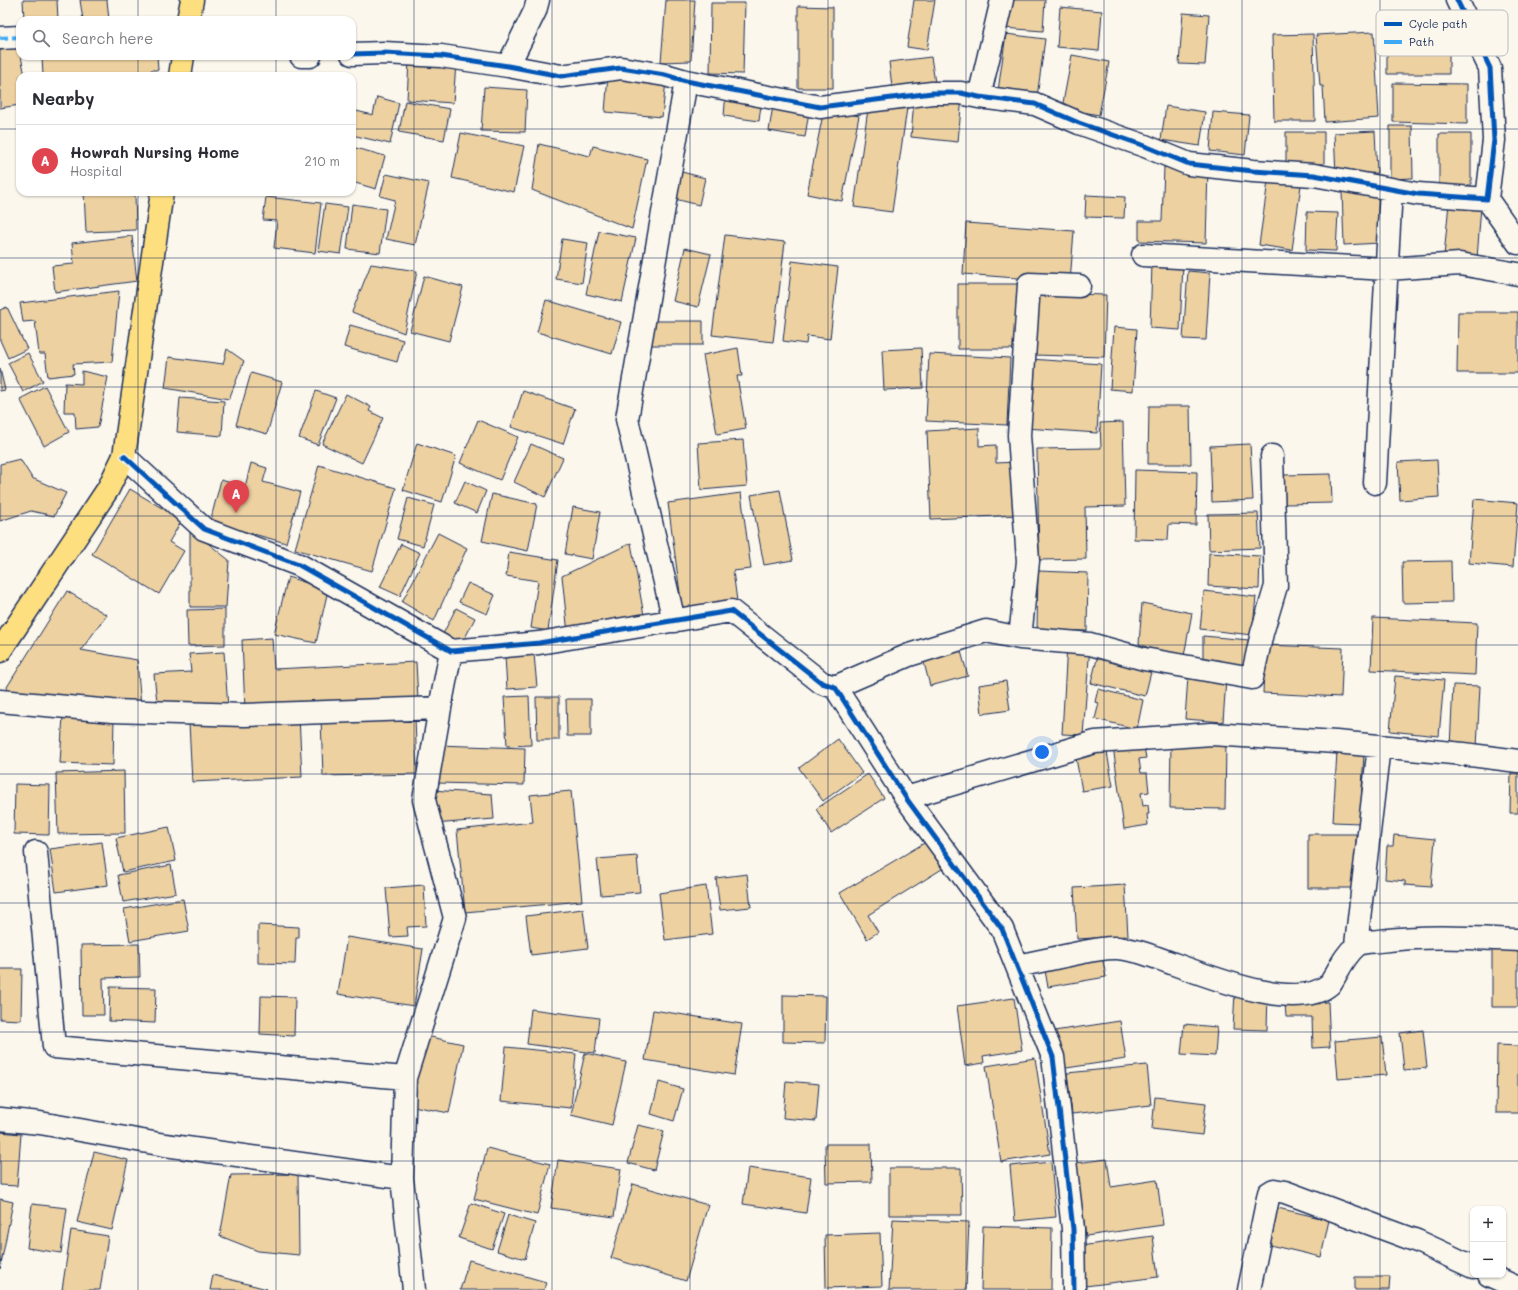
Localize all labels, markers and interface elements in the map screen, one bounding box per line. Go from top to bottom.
legend [1376,10,1508,56]
search box [16,16,356,60]
text: Cycle path [1409,16,1467,31]
icon: search [30,27,52,49]
text: Search here [62,28,153,48]
text: Path [1409,34,1434,49]
text: Nearby [32,87,94,109]
text: Howrah Nursing Home [70,142,239,162]
text: A [40,152,50,169]
text: 210 m [304,152,340,169]
text: Hospital [70,162,122,179]
pin: A [223,480,249,513]
your location [1032,742,1052,762]
map controls [1470,1206,1506,1278]
button: + [1470,1206,1506,1242]
button: − [1470,1242,1506,1278]

